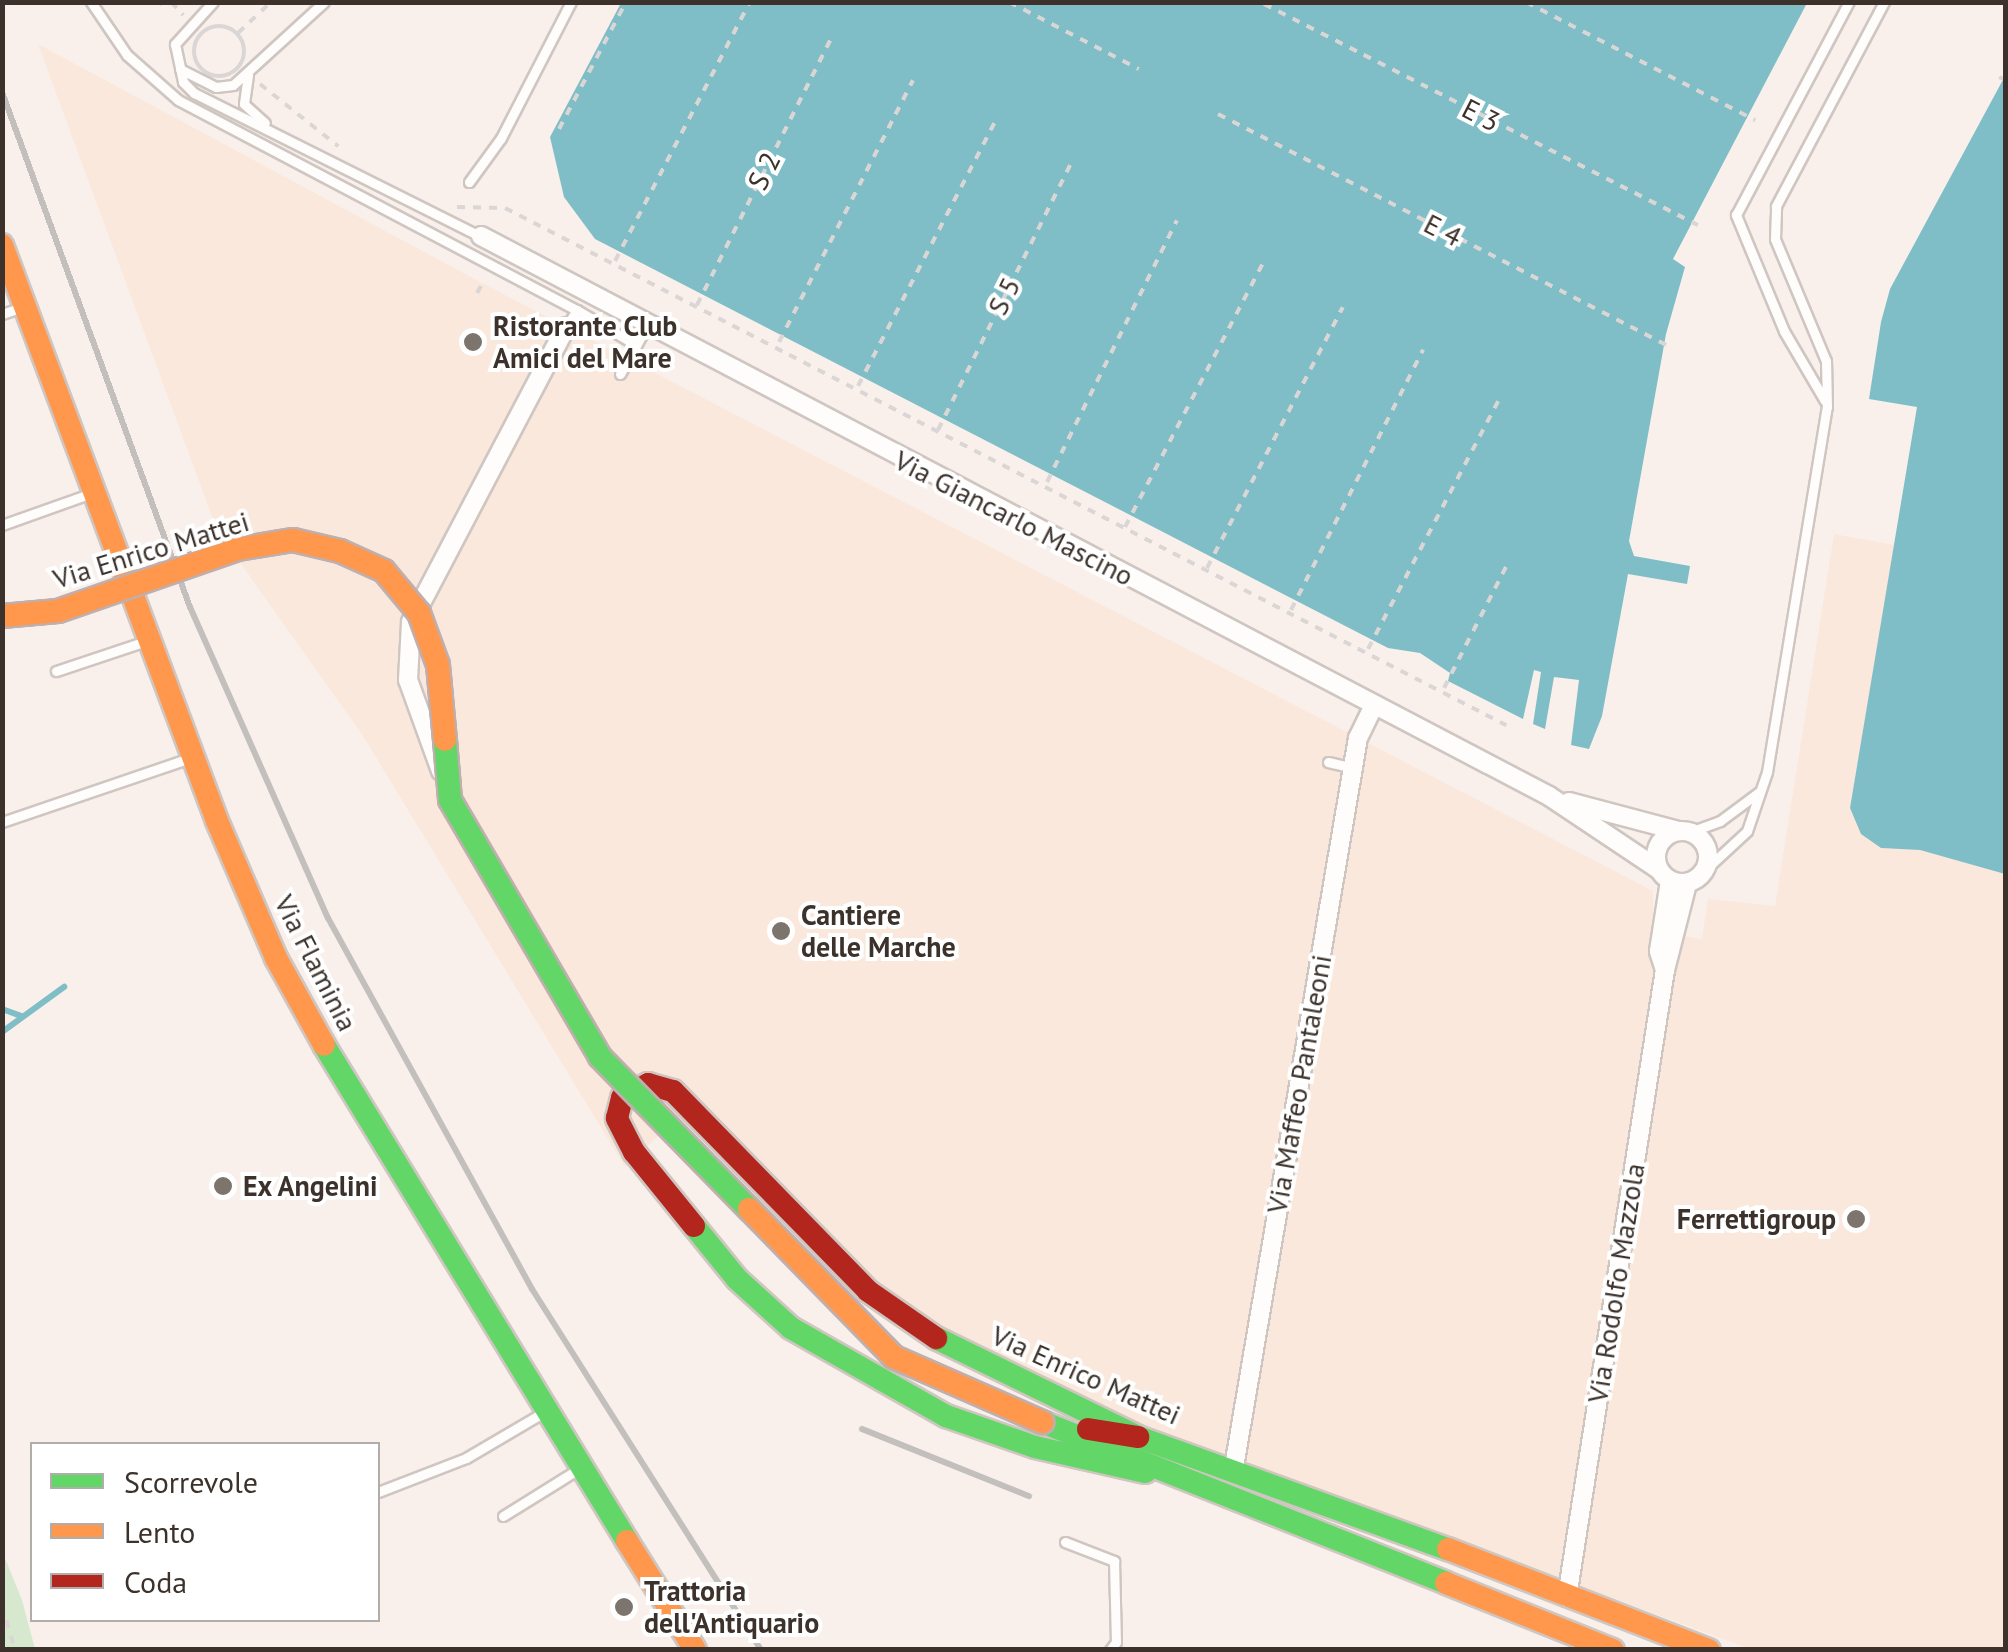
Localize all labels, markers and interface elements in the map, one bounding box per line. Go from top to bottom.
street label: E 3 [1457,91,1505,139]
street label: S 2 [740,147,788,195]
street label: E 4 [1419,206,1467,254]
street label: S 5 [980,272,1028,320]
place label: Ristorante Club Amici del Mare [493,309,678,375]
marker: Ristorante Club Amici del Mare [462,331,484,353]
street label: Via Giancarlo Mascino [889,443,1139,593]
street label: Via Enrico Mattei [49,504,253,596]
street label: Via Flaminia [267,889,365,1037]
place label: Cantiere delle Marche [801,898,956,964]
marker: Cantiere delle Marche [770,920,792,942]
street label: Via Maffeo Pantaleoni [1260,952,1338,1216]
street label: Via Rodolfo Mazzola [1580,1161,1652,1405]
place label: Ex Angelini [243,1169,379,1203]
marker: Ex Angelini [212,1175,234,1197]
place label: Ferrettigroup [1677,1202,1836,1236]
marker: Ferrettigroup [1845,1208,1867,1230]
street label: Via Enrico Mattei [986,1318,1186,1432]
legend [30,1442,380,1622]
text: Scorrevole [124,1462,258,1501]
text: Lento [124,1512,195,1551]
text: Coda [124,1562,187,1601]
place label: Trattoria dell'Antiquario [644,1574,819,1640]
marker: Trattoria dell'Antiquario [613,1596,635,1618]

